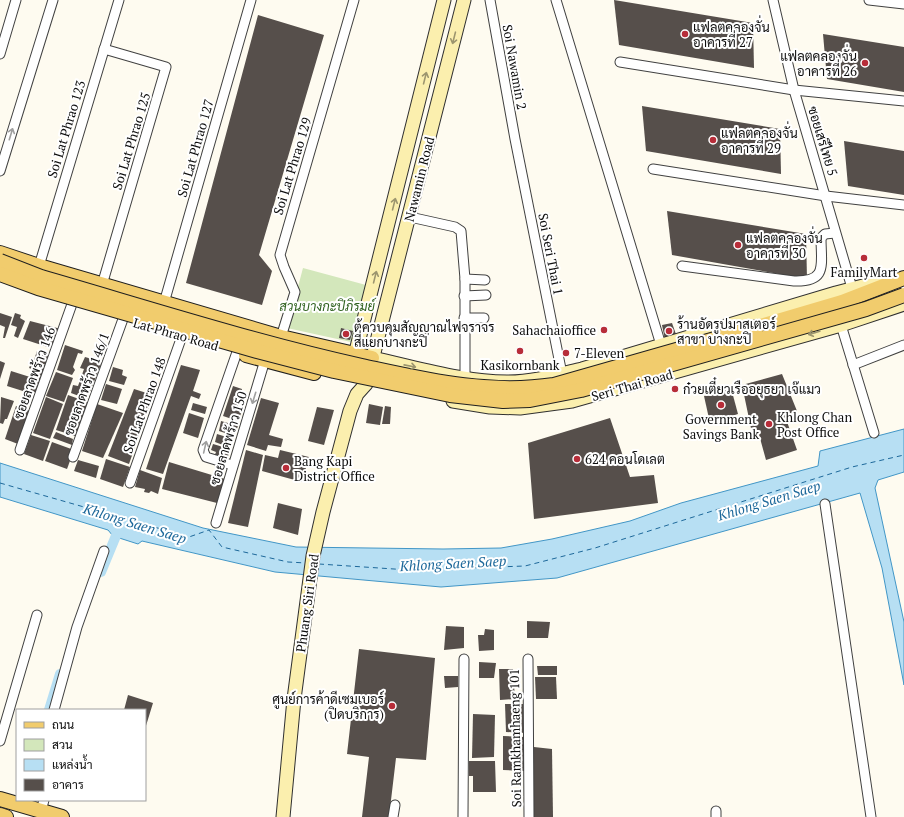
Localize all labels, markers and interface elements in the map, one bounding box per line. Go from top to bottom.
place label: แฟลตคลองจั่น อาคารที่ 27 [693,15,770,51]
street label: Soi Nawamin 2 [499,23,531,111]
marker: แฟลตคลองจั่น อาคารที่ 27 [680,29,690,39]
one-way arrow [450,31,457,44]
place label: แฟลตคลองจั่น อาคารที่ 26 [780,44,857,80]
marker: แฟลตคลองจั่น อาคารที่ 26 [860,58,870,68]
one-way arrow [422,71,429,84]
street label: Soi Lat Phrao 123 [43,78,89,180]
street label: Soi Lat Phrao 125 [108,90,154,192]
street label: Soi Lat Phrao 127 [172,97,218,199]
street label: ซอยเสรีไทย 5 [804,104,842,178]
street label: Soi Lat Phrao 129 [269,115,315,217]
place label: แฟลตคลองจั่น อาคารที่ 29 [721,121,798,157]
one-way arrow [8,128,16,140]
street label: Nawamin Road [400,135,438,223]
marker: แฟลตคลองจั่น อาคารที่ 29 [708,135,718,145]
one-way arrow [390,198,398,211]
street label: Soi Seri Thai 1 [534,212,568,296]
place label: แฟลตคลองจั่น อาคารที่ 30 [746,226,823,262]
marker: แฟลตคลองจั่น อาคารที่ 30 [733,240,743,250]
marker: FamilyMart [859,253,869,263]
place label: FamilyMart [831,263,898,281]
one-way arrow [372,271,379,284]
park label: สวนบางกะปิภิรมย์ [279,297,377,315]
street label: Lat Phrao Road [131,313,221,355]
place label: ร้านอัดรูปมาสเตอร์ สาขา บางกะปิ [677,315,776,348]
place label: ตู้ควบคุมสัญญาณไฟจราจร สี่แยกบางกะปิ [354,318,495,351]
place label: Sahachaioffice [512,321,596,339]
street label: ซอยลาดพร้าว 146 [9,324,59,422]
marker: Sahachaioffice [599,325,609,335]
marker: ร้านอัดรูปมาสเตอร์ สาขา บางกะปิ [664,326,674,336]
marker: ตู้ควบคุมสัญญาณไฟจราจร สี่แยกบางกะปิ [341,329,351,339]
street label: ซอยลาดพร้าว 146/1 [59,330,113,438]
one-way arrow [807,330,820,337]
place label: 7-Eleven [574,344,624,362]
marker: Kasikornbank [515,346,525,356]
marker: 7-Eleven [561,348,571,358]
street label: Soi Lat Phrao 148 [118,354,170,456]
place label: Kasikornbank [480,356,560,374]
one-way arrow [403,363,416,371]
street label: Seri Thai Road [589,365,675,405]
place label: ก๋วยเตี๋ยวเรืออยุธยา เจ๊แมว [683,377,821,399]
marker: ก๋วยเตี๋ยวเรืออยุธยา เจ๊แมว [670,384,680,394]
street label: ซอยลาดพร้าว 150 [205,389,251,487]
one-way arrow [250,391,257,404]
marker: Government Savings Bank [716,400,726,410]
place label: Khlong Chan Post Office [777,408,852,441]
place label: Government Savings Bank [683,410,759,443]
marker: Khlong Chan Post Office [764,419,774,429]
one-way arrow [201,441,209,454]
place label: 624 คอนโดเลต [585,450,665,468]
place label: Bang Kapi District Office [294,452,375,485]
marker: 624 คอนโดเลต [572,454,582,464]
marker: Bang Kapi District Office [281,463,291,473]
water label: Khlong Saen Saep [714,475,823,525]
water label: Khlong Saen Saep [80,498,189,548]
water label: Khlong Saen Saep [398,551,507,575]
street label: Phuang Siri Road [291,553,323,653]
street label: Soi Ramkhamhaeng 101 [505,669,525,807]
place label: ศูนย์การค้าดีเซมเบอร์ (ปิดบริการ) [272,690,384,723]
marker: ศูนย์การค้าดีเซมเบอร์ (ปิดบริการ) [387,701,397,711]
legend [16,709,146,801]
text: ถนน [52,717,75,732]
text: สวน [52,737,73,752]
text: แหล่งน้ำ [52,754,92,772]
text: อาคาร [52,777,84,792]

